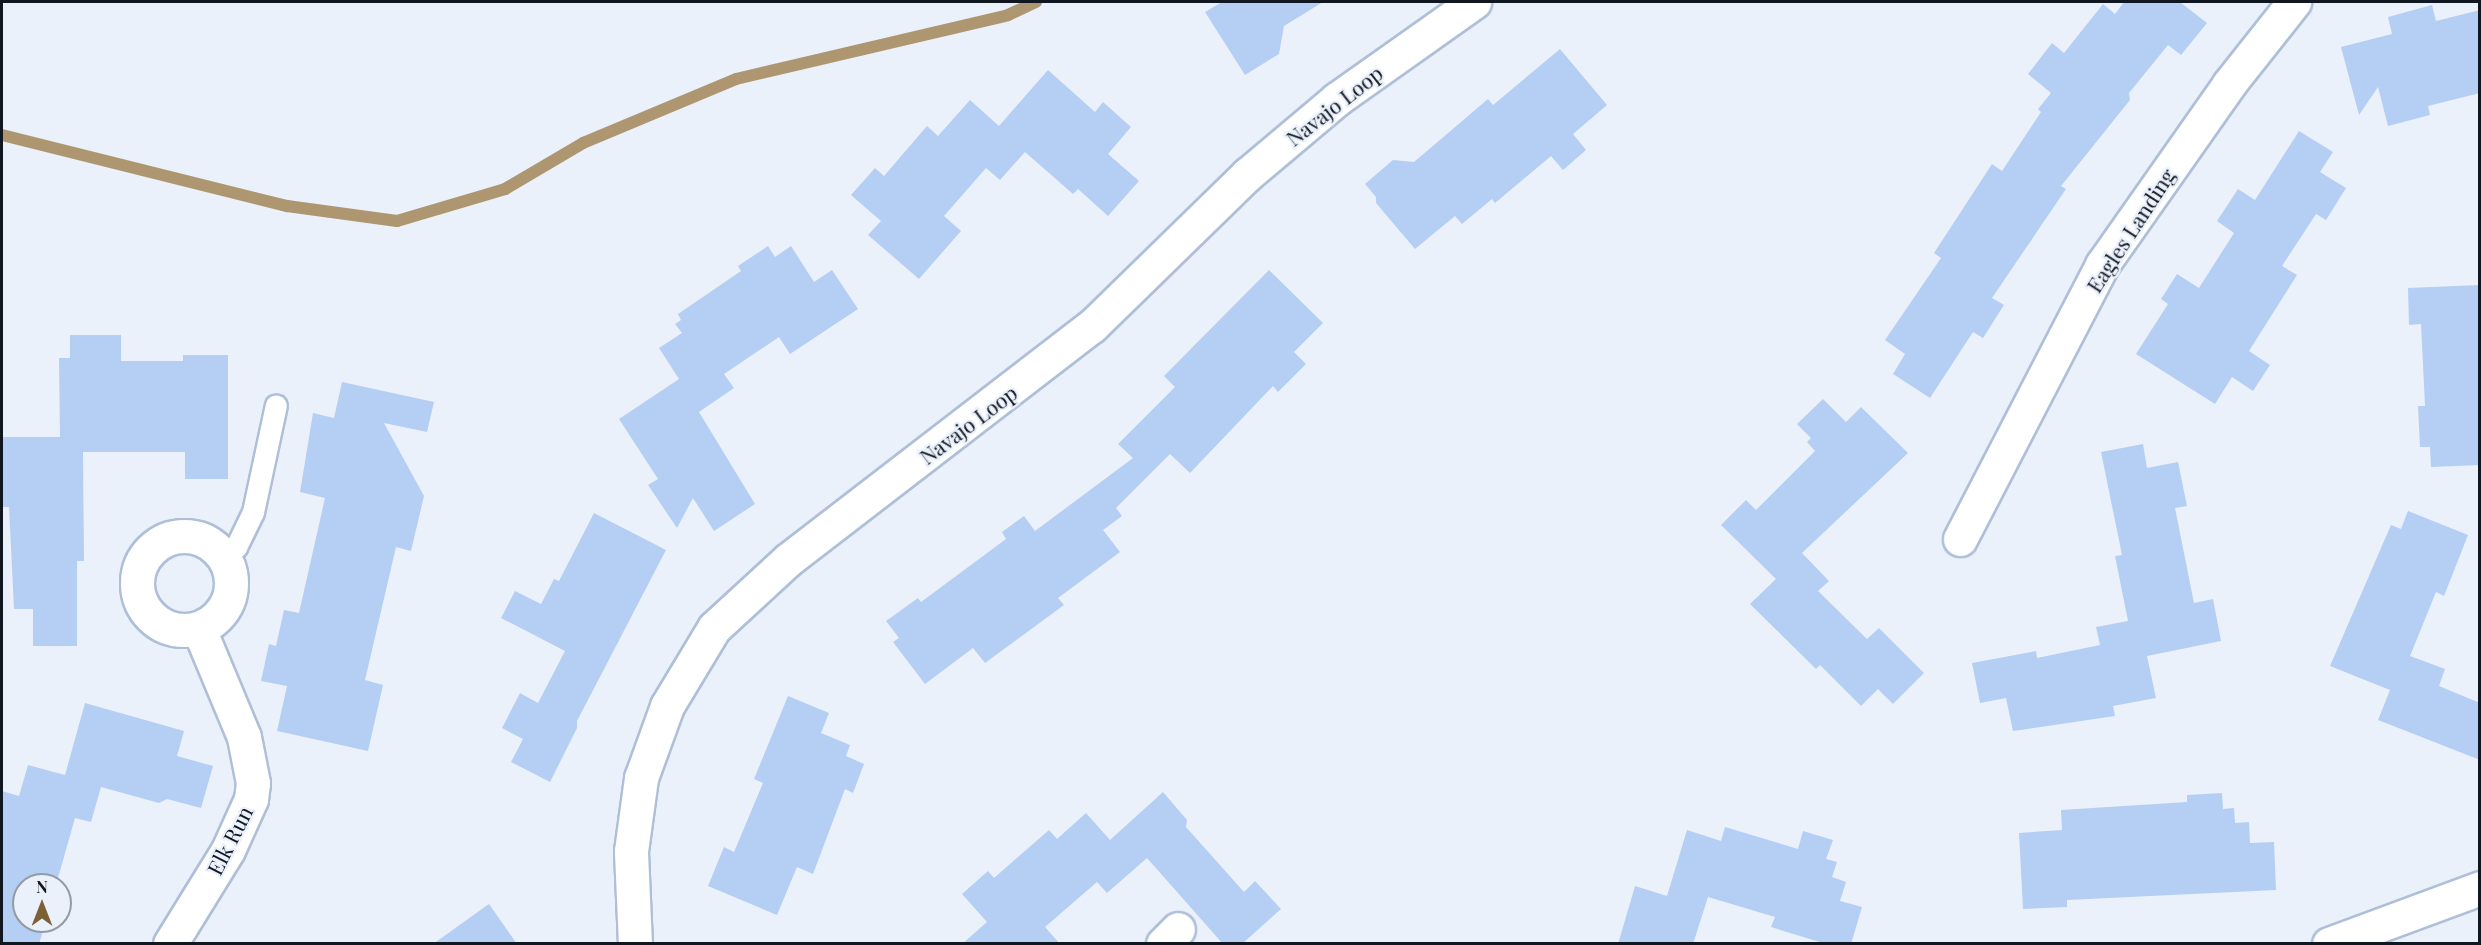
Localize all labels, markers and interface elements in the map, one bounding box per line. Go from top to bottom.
street label: Navajo Loop [1281,60,1387,150]
street label: Eagles Landing [2081,163,2179,297]
street label: Navajo Loop [914,379,1022,469]
street label: Elk Run [201,801,257,879]
north arrow [12,873,72,933]
text: N [36,876,48,897]

